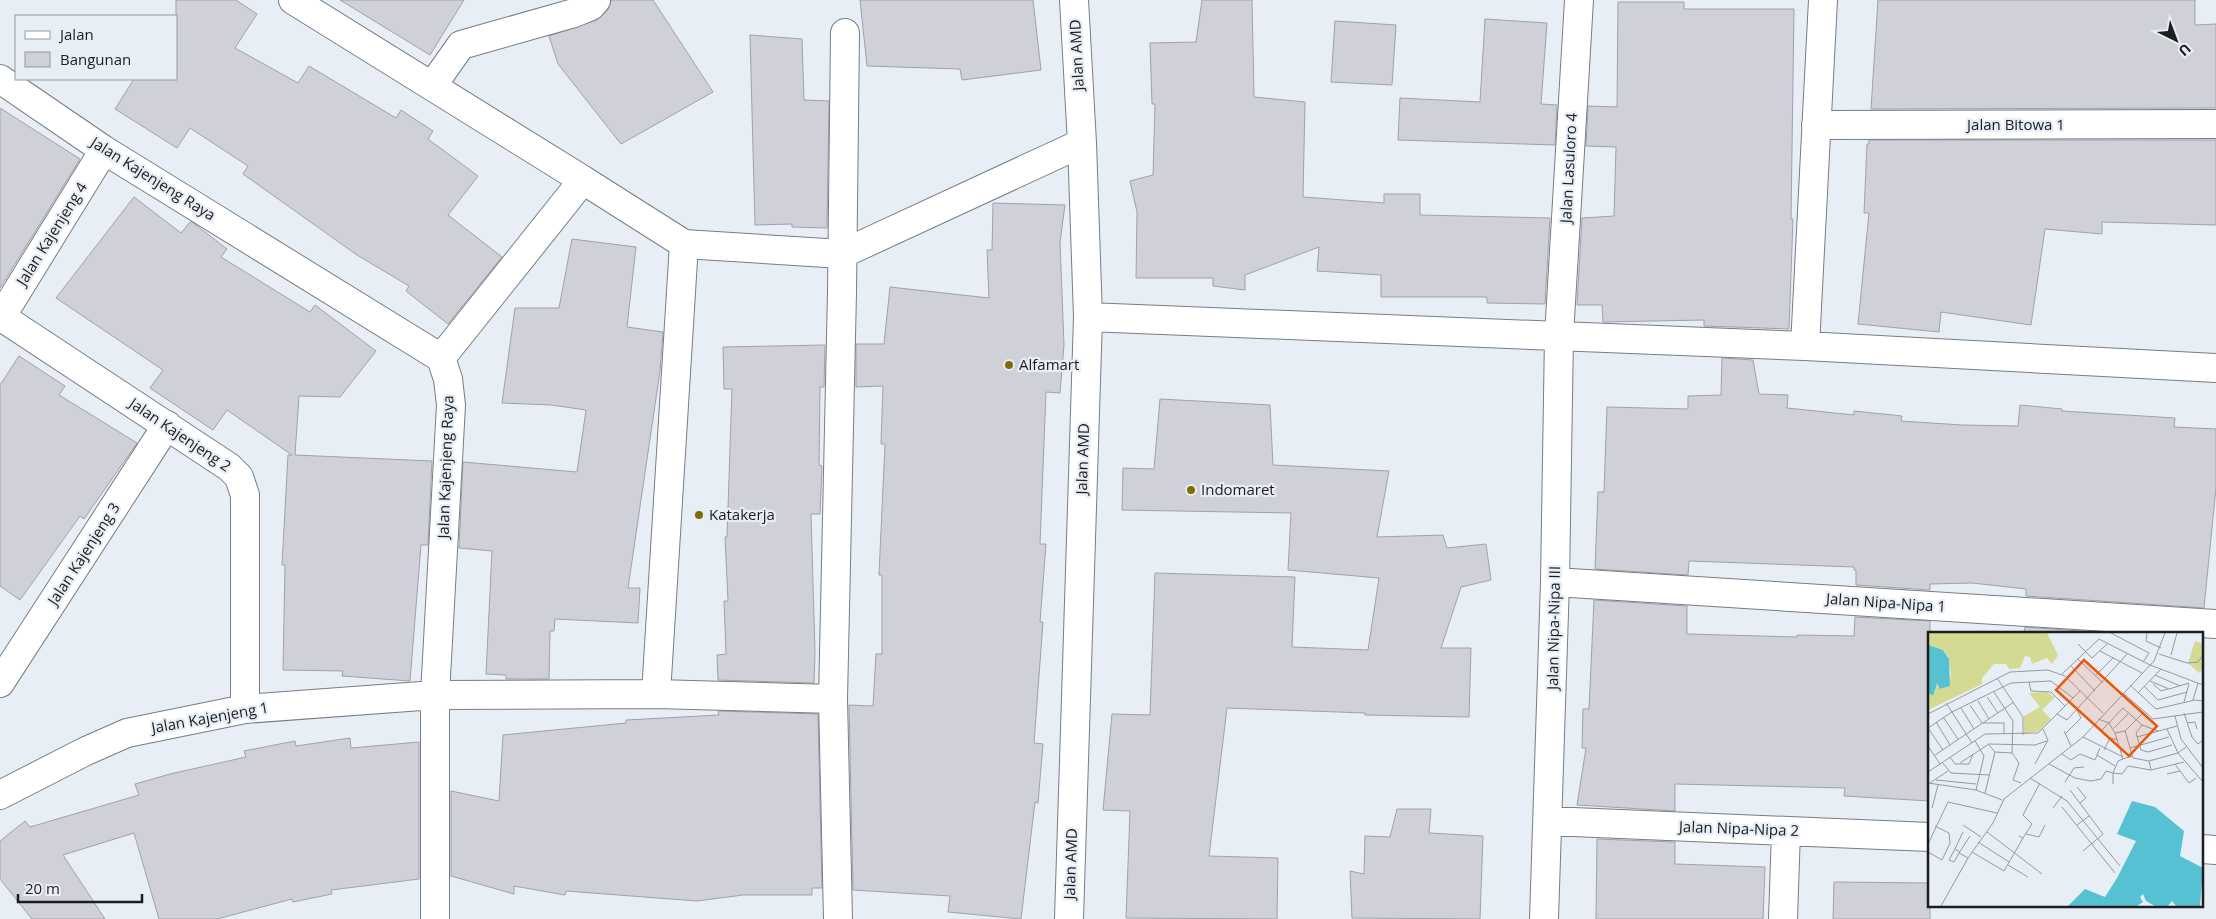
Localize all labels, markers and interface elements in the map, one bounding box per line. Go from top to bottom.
legend [15,15,178,80]
north arrow [2151,15,2201,65]
street label: Jalan AMD [1064,19,1088,93]
text: Jalan [58,24,94,44]
text: U [2175,39,2195,61]
text: Bangunan [60,49,131,69]
street label: Jalan Lasuloro 4 [1555,112,1581,226]
street label: Jalan Bitowa 1 [1965,114,2065,134]
street label: Jalan Kajenjeng Raya [86,131,220,225]
street label: Jalan Kajenjeng 4 [10,178,91,291]
place label: Alfamart [1019,354,1079,374]
marker: Alfamart [1003,359,1015,371]
street label: Jalan Kajenjeng 2 [124,392,235,476]
street label: Jalan Kajenjeng Raya [432,395,457,541]
street label: Jalan AMD [1071,423,1093,497]
place label: Indomaret [1201,479,1275,499]
marker: Indomaret [1185,484,1197,496]
street label: Jalan Kajenjeng 3 [41,498,124,610]
place label: Katakerja [709,504,775,524]
marker: Katakerja [693,509,705,521]
street label: Jalan Nipa-Nipa III [1542,566,1564,692]
street label: Jalan Nipa-Nipa 1 [1823,588,1947,616]
inset map [1928,632,2204,906]
street label: Jalan Kajenjeng 1 [148,697,270,738]
street label: Jalan Nipa-Nipa 2 [1677,816,1799,840]
street label: Jalan AMD [1059,828,1081,902]
scale bar [18,872,141,904]
text: 20 m [25,878,60,898]

